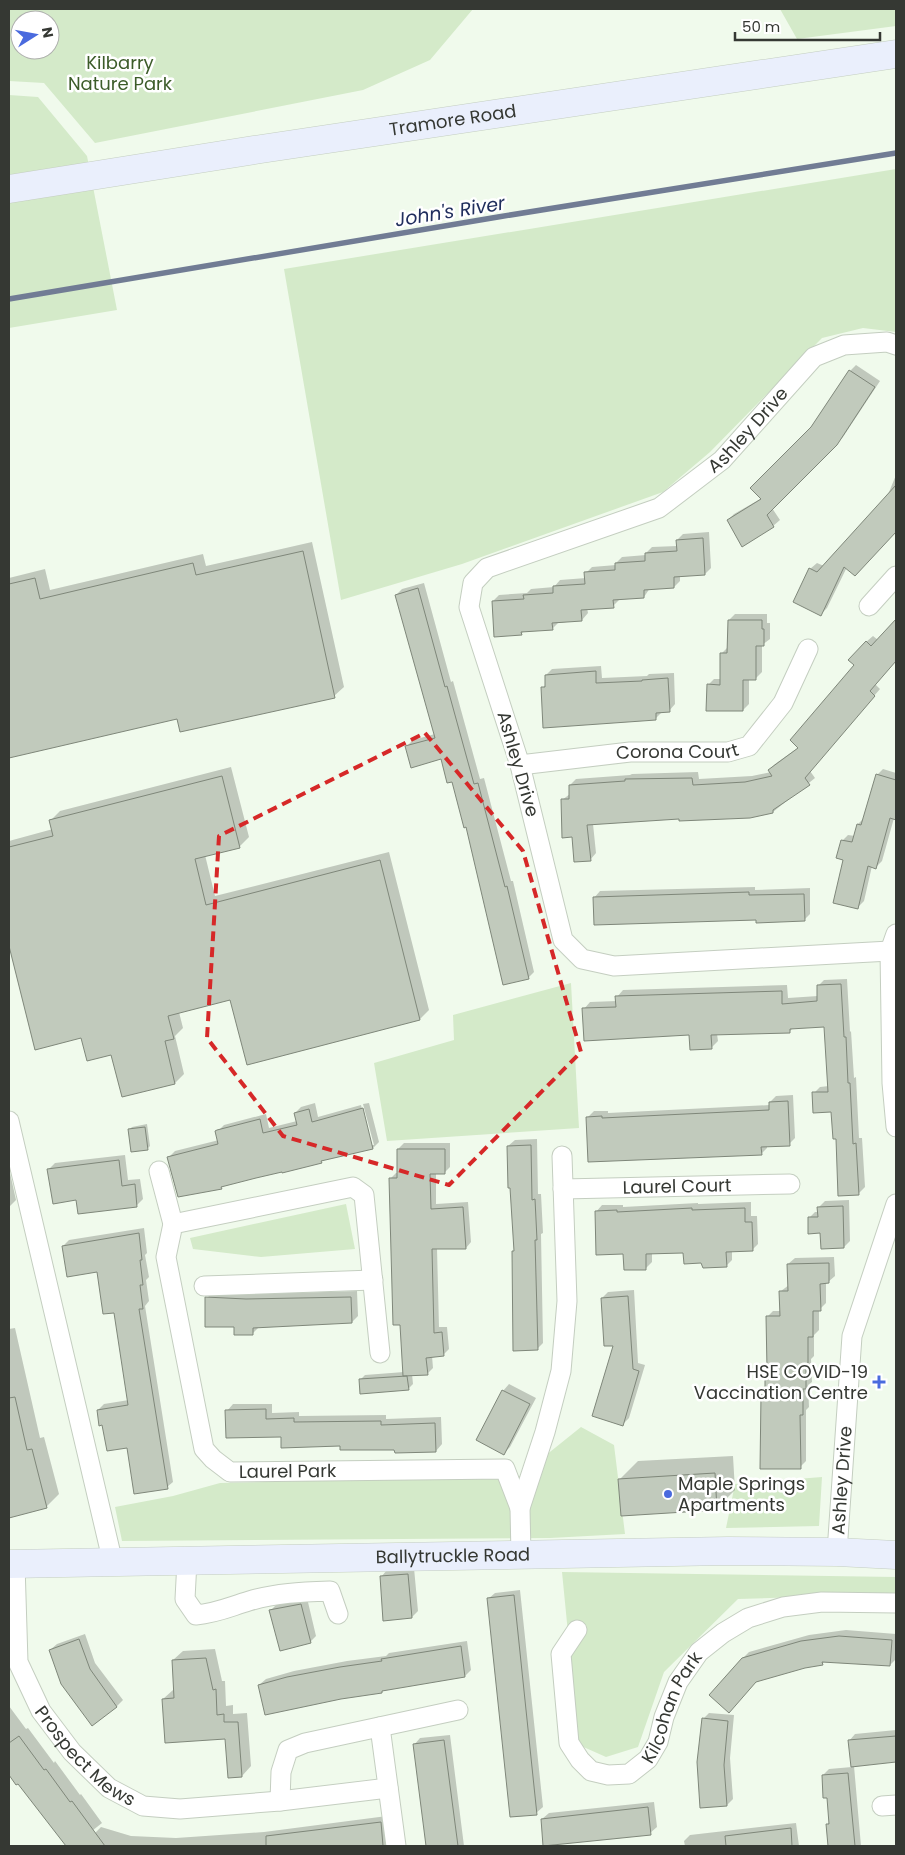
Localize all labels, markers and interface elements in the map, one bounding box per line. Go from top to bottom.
north arrow [10,10,60,60]
scale bar [735,10,880,42]
text: 50 m [742,16,780,37]
text: N [37,25,59,40]
park label: Kilbarry Nature Park [68,50,173,96]
street label: Tramore Road [387,98,518,142]
water label: John's River [393,189,508,234]
street label: Ashley Drive [702,381,794,479]
street label: Ashley Drive [491,708,545,820]
street label: Corona Court [615,737,741,766]
street label: Laurel Court [622,1172,732,1200]
place label: HSE COVID-19 Vaccination Centre [694,1359,868,1405]
marker: HSE COVID-19 Vaccination Centre [872,1375,886,1389]
street label: Ashley Drive [825,1425,858,1535]
street label: Laurel Park [239,1458,337,1484]
place label: Maple Springs Apartments [678,1471,805,1517]
marker: Maple Springs Apartments [662,1488,674,1500]
street label: Ballytruckle Road [375,1542,530,1569]
street label: Kilcohan Park [635,1646,708,1768]
street label: Prospect Mews [29,1700,140,1812]

